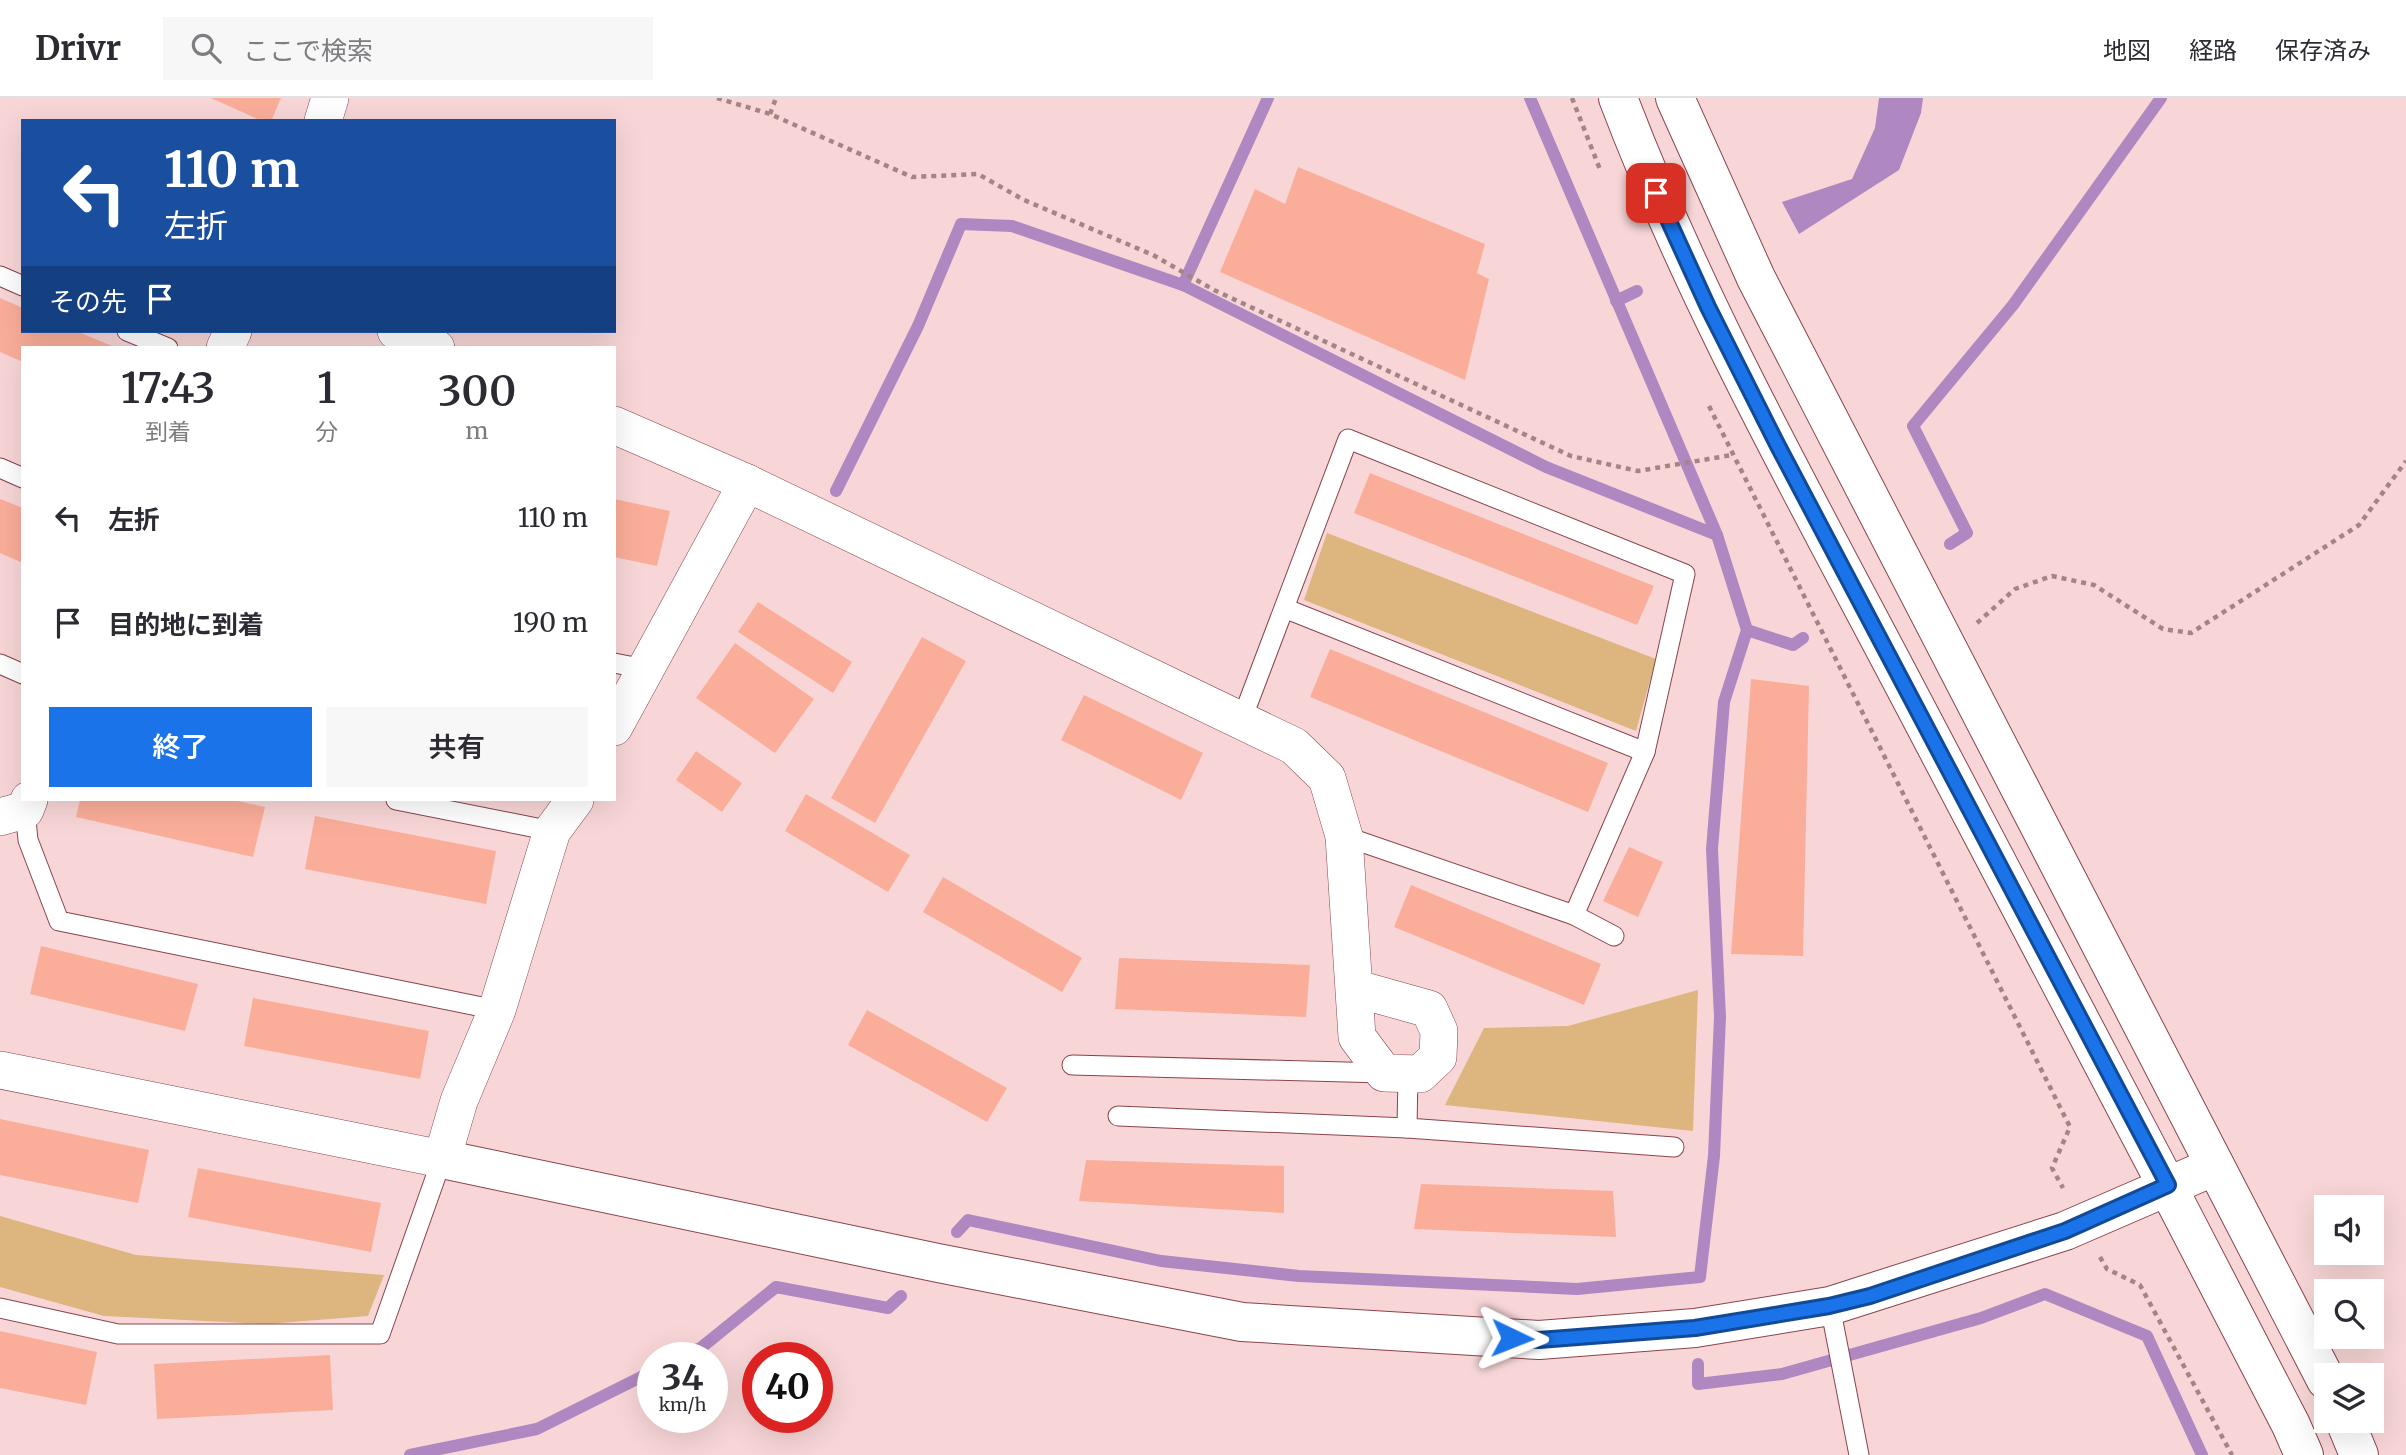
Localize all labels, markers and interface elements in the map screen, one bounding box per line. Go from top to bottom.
search box [163,17,653,80]
text: Drivr [35,28,121,69]
icon: search [187,29,225,67]
text: ここで検索 [243,34,373,67]
text: 地図 [2103,35,2151,66]
text: 経路 [2189,35,2237,66]
text: 保存済み [2275,35,2371,66]
text: 110 m [164,139,299,200]
icon: left [49,147,140,238]
pin [1626,163,1686,223]
icon: arrive [1637,174,1675,212]
text: 左折 [164,206,228,246]
icon: arrive [141,280,179,318]
text: その先 [49,285,127,318]
text: 17:43 [121,362,215,414]
text: 1 [317,362,336,414]
text: 300 [438,365,516,417]
text: m [466,416,488,445]
text: 到着 [145,417,191,446]
text: 分 [315,417,338,446]
icon: left [49,499,87,537]
text: 110 m [518,501,588,534]
text: 左折 [108,503,160,536]
icon: arrive [49,604,87,642]
text: 190 m [513,606,588,639]
text: 目的地に到着 [108,608,264,641]
button: 終了 [49,707,312,787]
button: 共有 [326,707,588,787]
map controls [2314,1195,2384,1433]
button: sound [2314,1195,2384,1265]
button: search [2314,1279,2384,1349]
position arrow [1475,1301,1549,1375]
speed limit sign: 40 [742,1342,833,1433]
text: 34 [662,1356,703,1400]
button: layers [2314,1363,2384,1433]
text: km/h [659,1393,706,1416]

